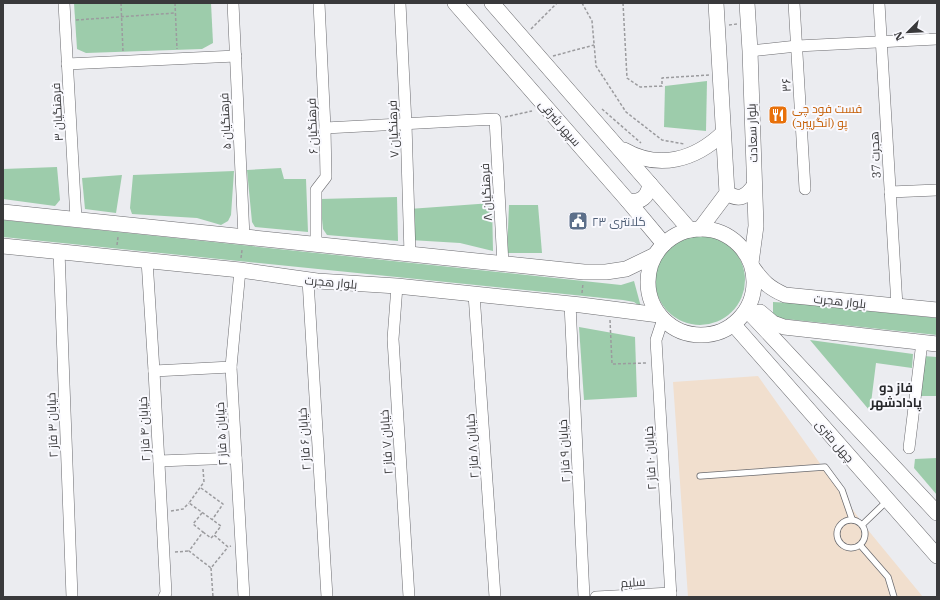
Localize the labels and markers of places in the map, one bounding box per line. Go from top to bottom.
place label: فست فود چی پو (انگریبرد) [792,101,862,132]
restaurant icon: فست فود چی پو (انگریبرد) [767,104,789,126]
public building icon: کلانتری ۲۳ [567,210,589,232]
place label: کلانتری ۲۳ [592,214,646,229]

